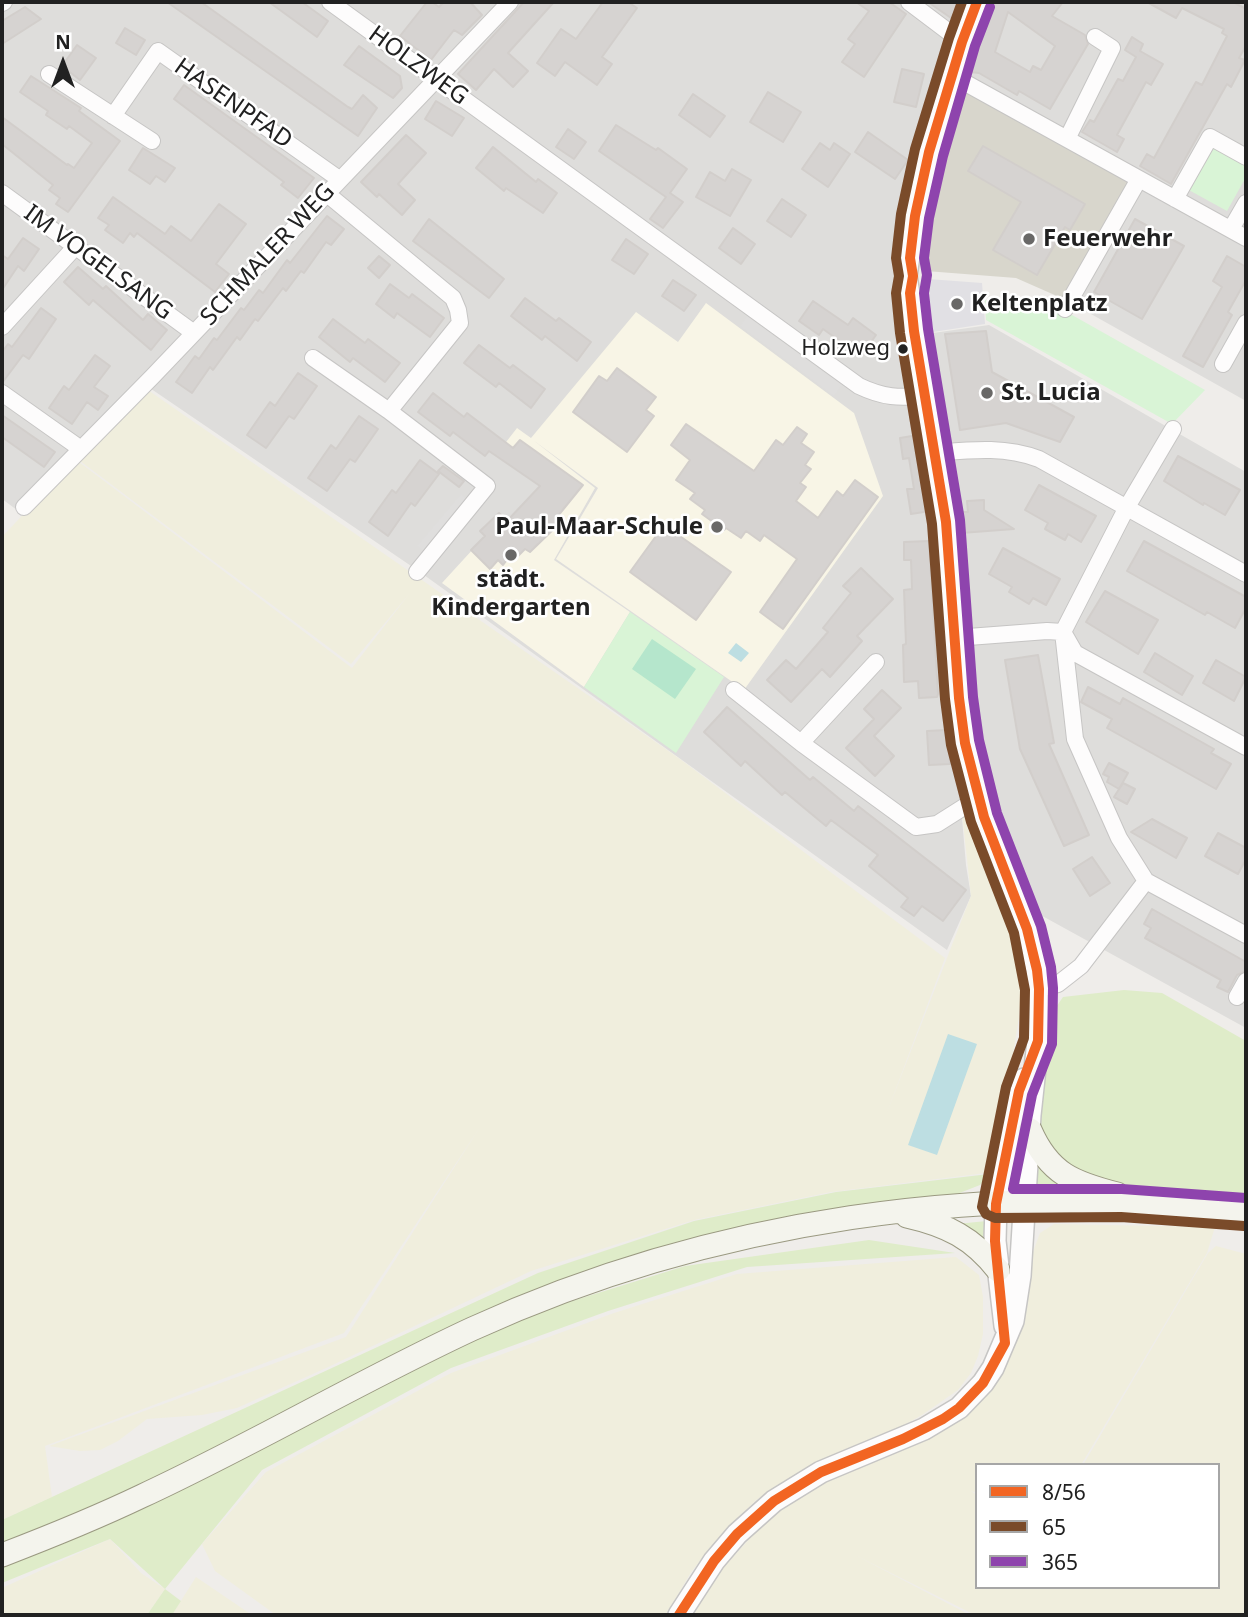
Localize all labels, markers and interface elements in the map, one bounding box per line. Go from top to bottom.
street label: HOLZWEG [363,20,473,112]
north arrow [28,28,98,98]
text: N [55,29,71,55]
street label: HASENPFAD [169,53,297,155]
street label: SCHMALER WEG [195,178,341,332]
street label: IM VOGELSANG [18,199,178,327]
place label: Feuerwehr [1043,225,1172,253]
marker: Feuerwehr [1021,231,1037,247]
place label: Keltenplatz [971,290,1108,318]
marker: Keltenplatz [949,296,965,312]
place label: Holzweg [801,336,890,362]
marker: Holzweg [896,342,910,356]
place label: St. Lucia [1001,379,1101,407]
marker: St. Lucia [979,385,995,401]
place label: Paul-Maar-Schule [495,513,703,541]
marker: Paul-Maar-Schule [709,519,725,535]
marker: städt. Kindergarten [503,547,519,563]
place label: städt. Kindergarten [431,566,591,622]
legend [975,1463,1220,1589]
text: 8/56 [1042,1478,1086,1506]
text: 65 [1042,1513,1066,1541]
text: 365 [1042,1548,1078,1576]

